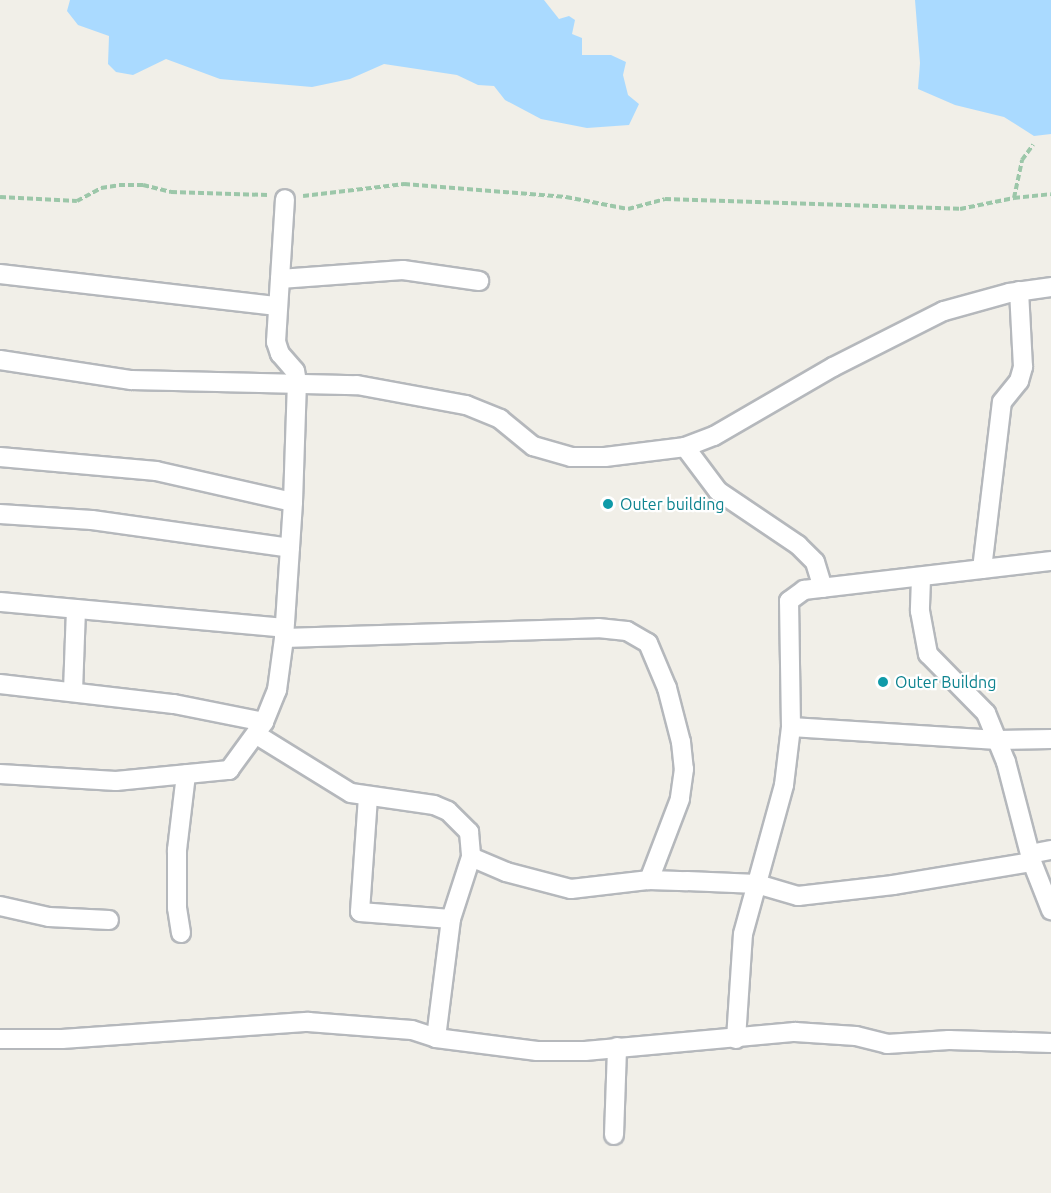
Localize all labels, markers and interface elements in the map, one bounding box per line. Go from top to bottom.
place label: Outer building [620,494,725,514]
marker: Outer building [601,497,615,511]
place label: Outer Buildng [895,672,996,692]
marker: Outer Buildng [876,675,890,689]

